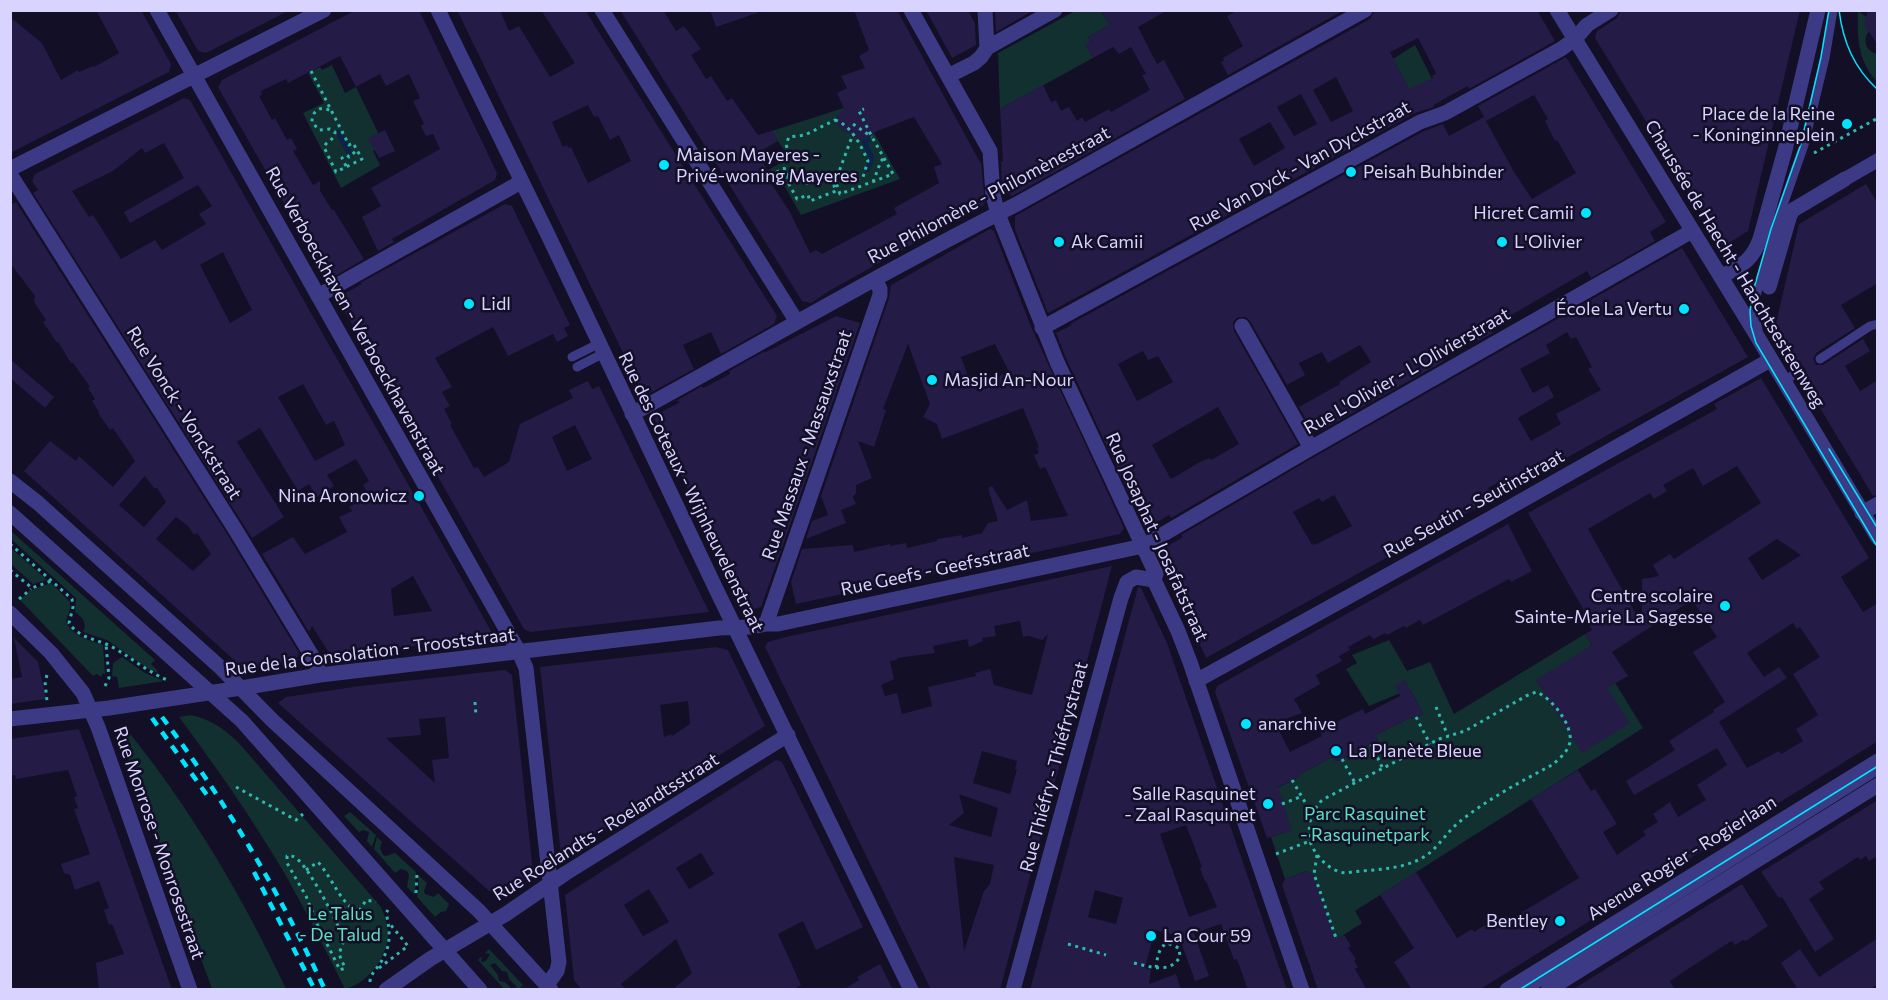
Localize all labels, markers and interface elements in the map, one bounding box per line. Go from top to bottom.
street label: Rue Van Dyck - Van Dyckstraat [1186,96,1414,236]
place label: Place de la Reine - Koninginneplein [1692,103,1835,146]
street label: Chaussée de Haecht - Haachtsesteenweg [1640,116,1830,412]
marker: Place de la Reine - Koninginneplein [1840,117,1854,131]
street label: Rue Philomène - Philomènestraat [864,122,1114,268]
place label: Maison Mayeres - Privé-woning Mayeres [676,144,858,186]
marker: Maison Mayeres - Privé-woning Mayeres [657,158,671,172]
place label: Peisah Buhbinder [1363,161,1504,183]
street label: Rue Verboeckhaven - Verboeckhavenstraat [261,163,449,479]
marker: Peisah Buhbinder [1344,165,1358,179]
place label: Hicret Camii [1473,202,1574,224]
marker: Hicret Camii [1579,206,1593,220]
place label: Ak Camii [1071,231,1143,253]
place label: L'Olivier [1514,231,1582,253]
marker: Ak Camii [1052,235,1066,249]
marker: L'Olivier [1495,235,1509,249]
place label: Lidl [481,293,511,315]
marker: Lidl [462,297,476,311]
place label: École La Vertu [1556,298,1672,320]
marker: École La Vertu [1677,302,1691,316]
street label: Rue L'Olivier - L'Olivierstraat [1300,303,1514,439]
street label: Rue Vonck - Vonckstraat [122,323,246,503]
street label: Rue Massaux - Massauxstraat [757,327,857,563]
street label: Rue des Coteaux - Wijnheuvelenstraat [614,348,768,636]
place label: Masjid An-Nour [944,369,1074,391]
marker: Masjid An-Nour [925,373,939,387]
street label: Rue Josaphat - Josafatstraat [1101,429,1213,645]
street label: Rue Seutin - Seutinstraat [1380,445,1568,563]
place label: Nina Aronowicz [278,485,407,507]
marker: Nina Aronowicz [412,489,426,503]
street label: Rue Geefs - Geefsstraat [839,539,1031,601]
place label: Centre scolaire Sainte-Marie La Sagesse [1515,585,1713,628]
marker: Centre scolaire Sainte-Marie La Sagesse [1718,599,1732,613]
street label: Rue de la Consolation - Trooststraat [224,623,516,681]
street label: Rue Thiéfry - Thiéfrystraat [1015,659,1093,875]
place label: anarchive [1258,713,1336,735]
marker: anarchive [1239,717,1253,731]
street label: Rue Monrose - Monrosestraat [109,724,209,962]
place label: La Planète Bleue [1348,740,1482,762]
marker: La Planète Bleue [1329,744,1343,758]
street label: Rue Roelandts - Roelandtsstraat [489,748,723,906]
place label: Salle Rasquinet - Zaal Rasquinet [1124,783,1256,826]
street label: Avenue Rogier - Rogierlaan [1584,791,1780,925]
marker: Salle Rasquinet - Zaal Rasquinet [1261,797,1275,811]
park label: Parc Rasquinet - Rasquinetpark [1300,803,1430,846]
park label: Le Talus - De Talud [299,903,381,946]
place label: Bentley [1486,910,1548,932]
marker: Bentley [1553,914,1567,928]
place label: La Cour 59 [1163,925,1251,947]
marker: La Cour 59 [1144,929,1158,943]

